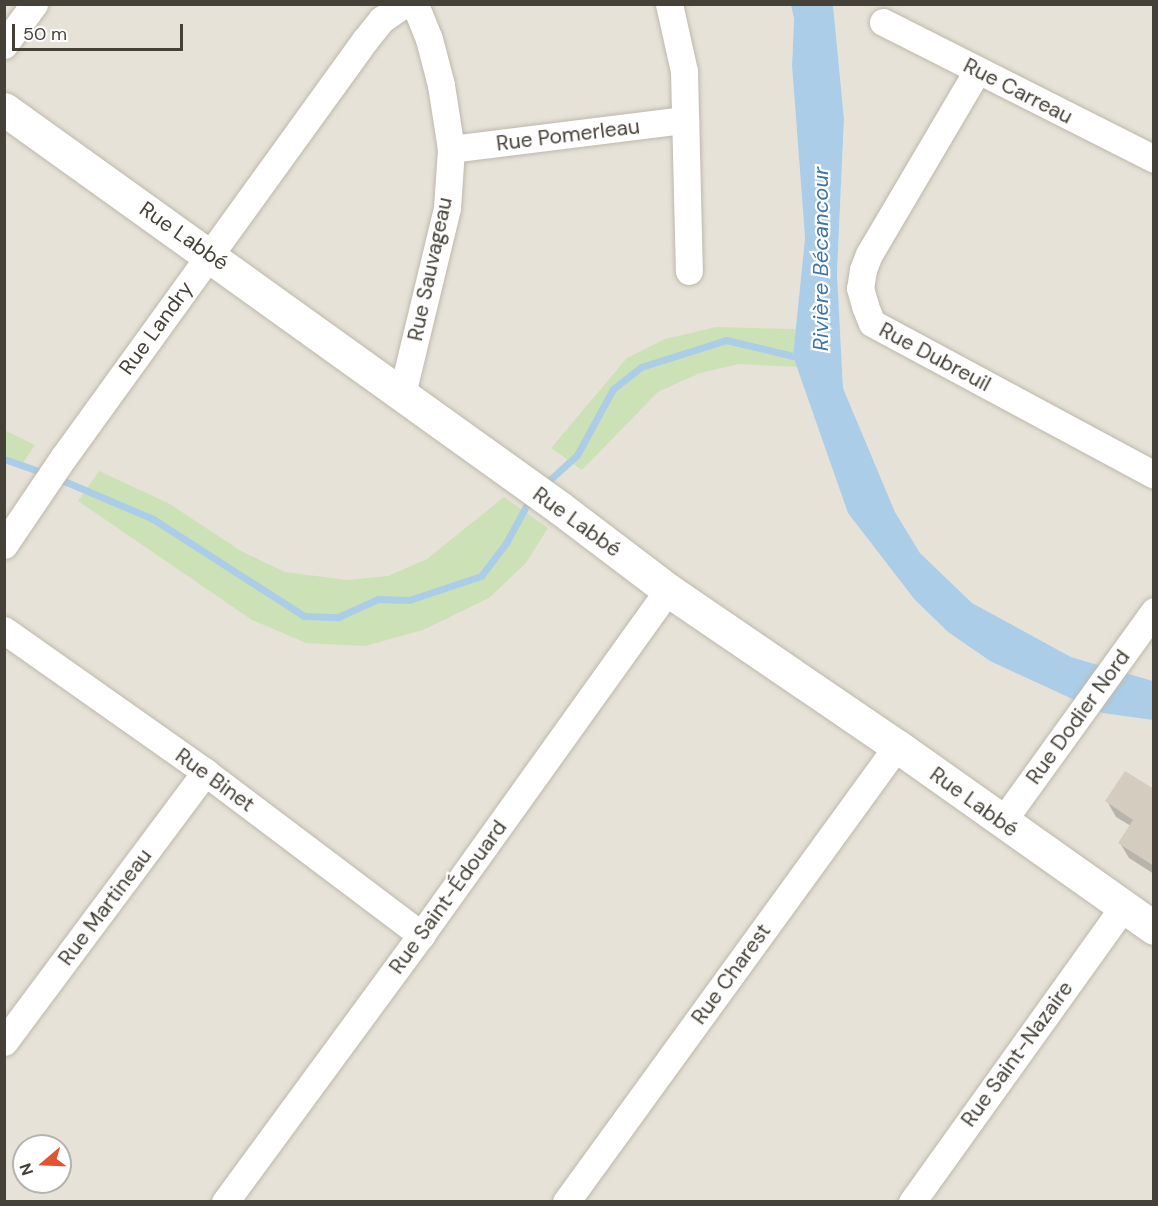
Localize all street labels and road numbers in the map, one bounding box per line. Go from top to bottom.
street label: Rue Carreau [959,53,1077,129]
street label: Rue Pomerleau [495,114,641,156]
street label: Rue Sauvageau [402,195,458,343]
street label: Rue Labbé [135,196,233,276]
street label: Rue Landry [114,276,198,380]
street label: Rue Dubreuil [875,317,995,397]
street label: Rue Labbé [528,482,626,562]
street label: Rue Dodier Nord [1021,645,1135,789]
street label: Rue Binet [171,743,259,817]
street label: Rue Labbé [925,762,1023,842]
street label: Rue Saint-Édouard [384,815,512,979]
street label: Rue Martineau [53,844,157,970]
street label: Rue Charest [686,919,776,1029]
street label: Rue Saint-Nazaire [956,976,1078,1132]

